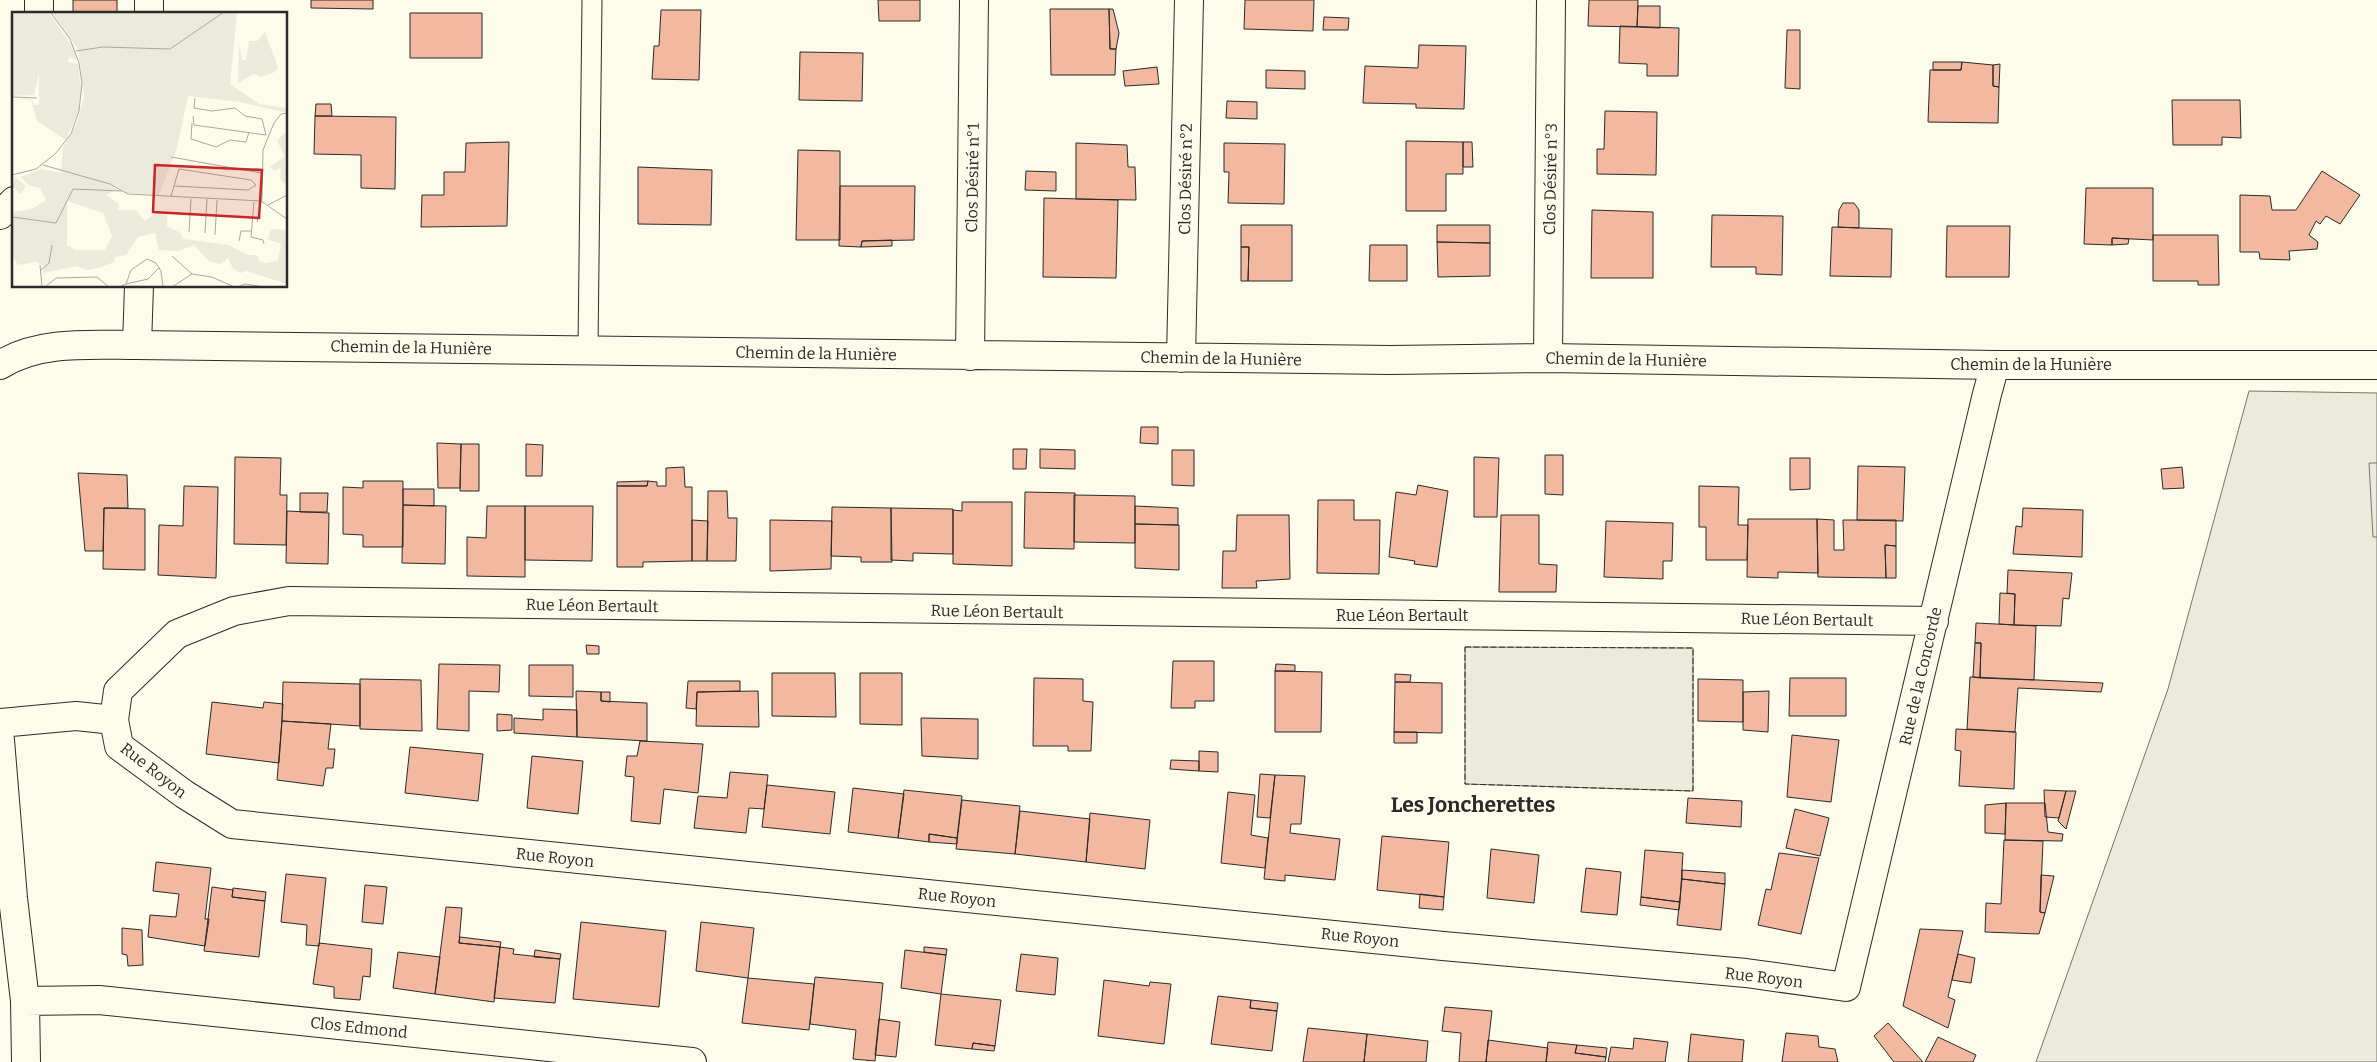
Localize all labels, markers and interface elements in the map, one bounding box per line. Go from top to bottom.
inset map [12,12,288,288]
street label: Clos Désiré n°1 [962,123,983,233]
street label: Clos Désiré n°2 [1175,123,1196,235]
street label: Clos Désiré n°3 [1540,123,1561,235]
street label: Chemin de la Hunière [330,337,492,358]
street label: Chemin de la Hunière [735,343,897,364]
street label: Chemin de la Hunière [1140,348,1302,369]
street label: Chemin de la Hunière [1545,349,1707,370]
street label: Chemin de la Hunière [1950,355,2112,374]
street label: Rue Léon Bertault [525,595,659,616]
street label: Rue Léon Bertault [930,601,1064,622]
street label: Rue de la Concorde [1895,605,1946,747]
street label: Rue Léon Bertault [1336,606,1469,625]
street label: Rue Léon Bertault [1740,609,1874,630]
street label: Rue Royon [117,739,191,802]
district label: Les Joncherettes [1391,792,1555,818]
street label: Rue Royon [515,844,595,871]
street label: Rue Royon [917,884,997,911]
street label: Rue Royon [1320,924,1400,951]
street label: Rue Royon [1724,963,1804,992]
street label: Clos Edmond [309,1013,409,1042]

